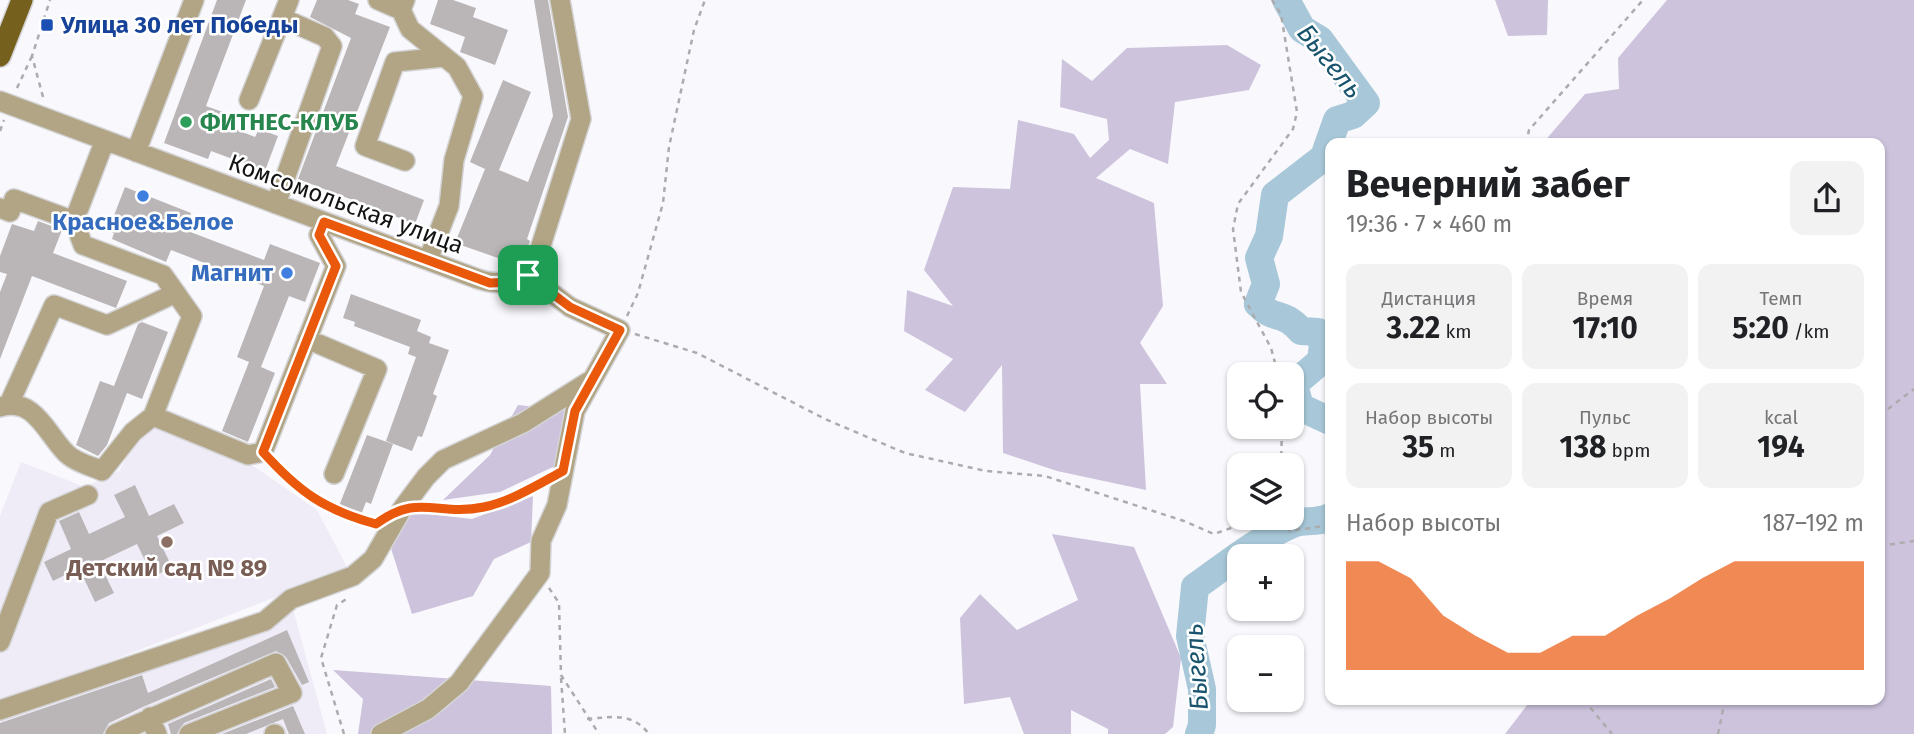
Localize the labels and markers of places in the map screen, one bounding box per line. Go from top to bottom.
place label: Улица 30 лет Победы [60,11,298,39]
marker: Улица 30 лет Победы [39,17,55,33]
place label: ФИТНЕС-КЛУБ [200,108,359,136]
marker: ФИТНЕС-КЛУБ [178,114,194,130]
marker: Красное&Белое [135,188,151,204]
place label: Красное&Белое [52,208,234,236]
pin [498,245,558,305]
place label: Магнит [191,259,274,287]
marker: Магнит [279,265,295,281]
marker: Детский сад № 89 [159,534,175,550]
place label: Детский сад № 89 [66,554,267,582]

